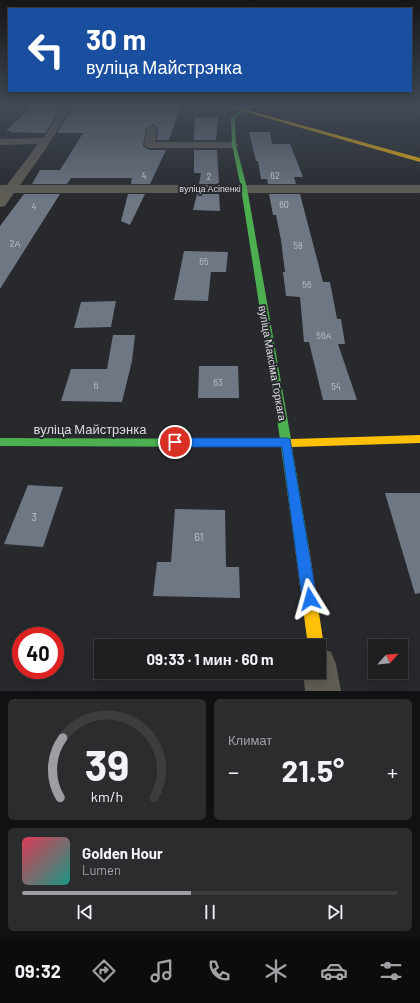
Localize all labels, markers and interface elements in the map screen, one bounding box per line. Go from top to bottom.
text: 30 m [86,22,146,56]
icon: left [20,24,72,76]
text: вуліца Майстрэнка [86,56,242,78]
house number: 4 [142,170,147,181]
house number: 62 [270,170,280,181]
house number: 2 [207,171,212,182]
street label: вуліца Асіпенкі [179,183,241,194]
house number: 60 [279,199,289,210]
house number: 4 [32,201,37,212]
house number: 2А [10,238,20,249]
house number: 58 [293,240,303,251]
house number: 65 [199,256,209,267]
house number: 56 [302,279,312,290]
street label: вуліца Максіма Горкага [256,304,290,423]
house number: 56А [316,330,332,341]
house number: 63 [213,377,223,388]
house number: 6 [94,380,99,391]
house number: 54 [331,381,341,392]
street label: вуліца Майстрэнка [34,421,147,437]
pin [158,425,192,459]
icon: arrive [164,431,186,453]
house number: 3 [31,510,37,523]
house number: 61 [194,530,204,543]
position arrow [289,578,331,620]
speed limit sign: 40 [12,627,64,679]
north arrow [368,639,408,679]
map controls [368,639,408,679]
text: 09:33 · 1 мин · 60 m [146,650,274,668]
text: Климат [228,732,272,748]
text: 39 [85,738,129,788]
text: 21.5° [282,752,344,788]
text: − [228,758,239,784]
text: + [387,758,398,784]
text: km/h [91,787,123,804]
text: Golden Hour [82,844,163,862]
text: Lumen [82,862,121,878]
icon: previous [74,901,96,923]
icon: pause [199,901,221,923]
icon: next [324,901,346,923]
icon: directions [90,957,118,985]
icon: music [148,957,176,985]
icon: phone [205,957,233,985]
icon: climate [262,957,290,985]
icon: car [320,957,348,985]
icon: filters [377,957,405,985]
text: 09:32 [15,960,61,982]

